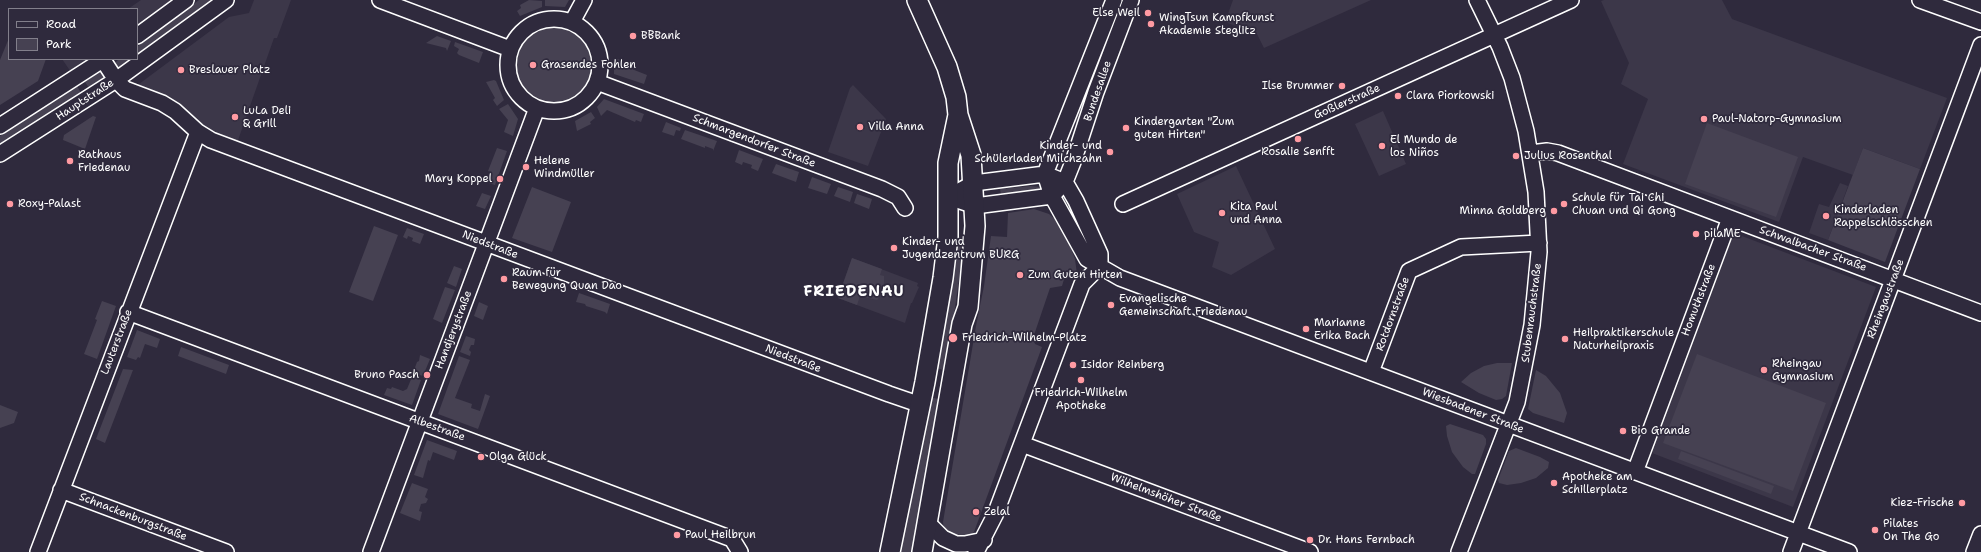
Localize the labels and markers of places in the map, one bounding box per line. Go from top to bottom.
place label: Else Weil [1092,6,1140,20]
marker: Else Weil [1143,8,1153,18]
place label: WingTsun Kampfkunst Akademie Steglitz [1159,11,1274,37]
marker: WingTsun Kampfkunst Akademie Steglitz [1146,19,1156,29]
place label: BBBank [641,29,681,43]
marker: BBBank [628,31,638,41]
place label: Grasendes Fohlen [541,58,636,72]
marker: Grasendes Fohlen [528,60,538,70]
place label: Breslauer Platz [189,63,270,77]
marker: Breslauer Platz [176,65,186,75]
place label: Ilse Brummer [1262,79,1334,93]
marker: Ilse Brummer [1337,81,1347,91]
place label: Clara Piorkowski [1406,89,1494,103]
marker: Clara Piorkowski [1393,91,1403,101]
place label: LuLa Deli & Grill [243,104,291,130]
marker: LuLa Deli & Grill [230,112,240,122]
place label: Paul-Natorp-Gymnasium [1712,112,1842,126]
marker: Paul-Natorp-Gymnasium [1699,114,1709,124]
place label: Kindergarten "Zum guten Hirten" [1134,115,1234,141]
place label: Villa Anna [868,120,924,134]
marker: Villa Anna [855,122,865,132]
marker: Kindergarten "Zum guten Hirten" [1121,123,1131,133]
place label: El Mundo de los Niños [1390,133,1458,159]
marker: Rosalie Senfft [1293,134,1303,144]
place label: Kinder- und Schülerladen Milchzahn [975,139,1102,165]
marker: El Mundo de los Niños [1377,141,1387,151]
place label: Rosalie Senfft [1261,145,1335,159]
marker: Kinder- und Schülerladen Milchzahn [1105,147,1115,157]
place label: Rathaus Friedenau [78,148,130,174]
place label: Julius Rosenthal [1524,149,1612,163]
marker: Julius Rosenthal [1511,151,1521,161]
place label: Helene Windmüller [534,154,595,180]
marker: Rathaus Friedenau [65,156,75,166]
marker: Helene Windmüller [521,162,531,172]
place label: Mary Koppel [425,172,492,186]
marker: Mary Koppel [495,174,505,184]
place label: Schule für Tai Chi Chuan und Qi Gong [1572,191,1676,217]
place label: Roxy-Palast [18,197,81,211]
marker: Roxy-Palast [5,199,15,209]
marker: Schule für Tai Chi Chuan und Qi Gong [1559,199,1569,209]
place label: Kita Paul und Anna [1230,200,1282,226]
place label: Kinderladen Rappelschlösschen [1834,203,1933,229]
place label: Minna Goldberg [1460,204,1546,218]
marker: Minna Goldberg [1549,206,1559,216]
marker: Kita Paul und Anna [1217,208,1227,218]
marker: Kinderladen Rappelschlösschen [1821,211,1831,221]
place label: pilaME [1704,227,1741,241]
marker: pilaME [1691,229,1701,239]
place label: Kinder- und Jugendzentrum BURG [902,235,1019,261]
marker: Kinder- und Jugendzentrum BURG [889,243,899,253]
place label: Raum für Bewegung Quan Dao [512,266,622,292]
place label: Zum Guten Hirten [1028,268,1122,282]
marker: Zum Guten Hirten [1015,270,1025,280]
marker: Raum für Bewegung Quan Dao [499,274,509,284]
place label: Evangelische Gemeinschaft Friedenau [1119,292,1247,318]
marker: Evangelische Gemeinschaft Friedenau [1106,300,1116,310]
place label: Marianne Erika Bach [1314,316,1370,342]
marker: Marianne Erika Bach [1301,324,1311,334]
place label: Heilpraktikerschule Naturheilpraxis [1573,326,1674,352]
place label: Friedrich-Wilhelm-Platz [962,331,1087,345]
marker: Friedrich-Wilhelm-Platz [947,332,959,344]
marker: Heilpraktikerschule Naturheilpraxis [1560,334,1570,344]
place label: Rheingau Gymnasium [1772,357,1834,383]
place label: Isidor Reinberg [1081,358,1164,372]
marker: Isidor Reinberg [1068,360,1078,370]
marker: Rheingau Gymnasium [1759,365,1769,375]
place label: Bruno Pasch [354,368,419,382]
marker: Bruno Pasch [422,370,432,380]
marker: Friedrich-Wilhelm Apotheke [1076,375,1086,385]
place label: Friedrich-Wilhelm Apotheke [1035,386,1127,412]
place label: Bio Grande [1631,424,1690,438]
marker: Bio Grande [1618,426,1628,436]
place label: Olga Glück [489,450,547,464]
marker: Olga Glück [476,452,486,462]
place label: Apotheke am Schillerplatz [1562,470,1633,496]
marker: Apotheke am Schillerplatz [1549,478,1559,488]
place label: Kiez-Frische [1890,496,1954,510]
marker: Kiez-Frische [1957,498,1967,508]
place label: Zelal [984,505,1010,519]
marker: Zelal [971,507,981,517]
place label: Pilates On The Go [1883,517,1939,543]
marker: Pilates On The Go [1870,525,1880,535]
place label: Paul Heilbrun [685,528,756,542]
marker: Paul Heilbrun [672,530,682,540]
place label: Dr. Hans Fernbach [1318,533,1415,547]
marker: Dr. Hans Fernbach [1305,535,1315,545]

